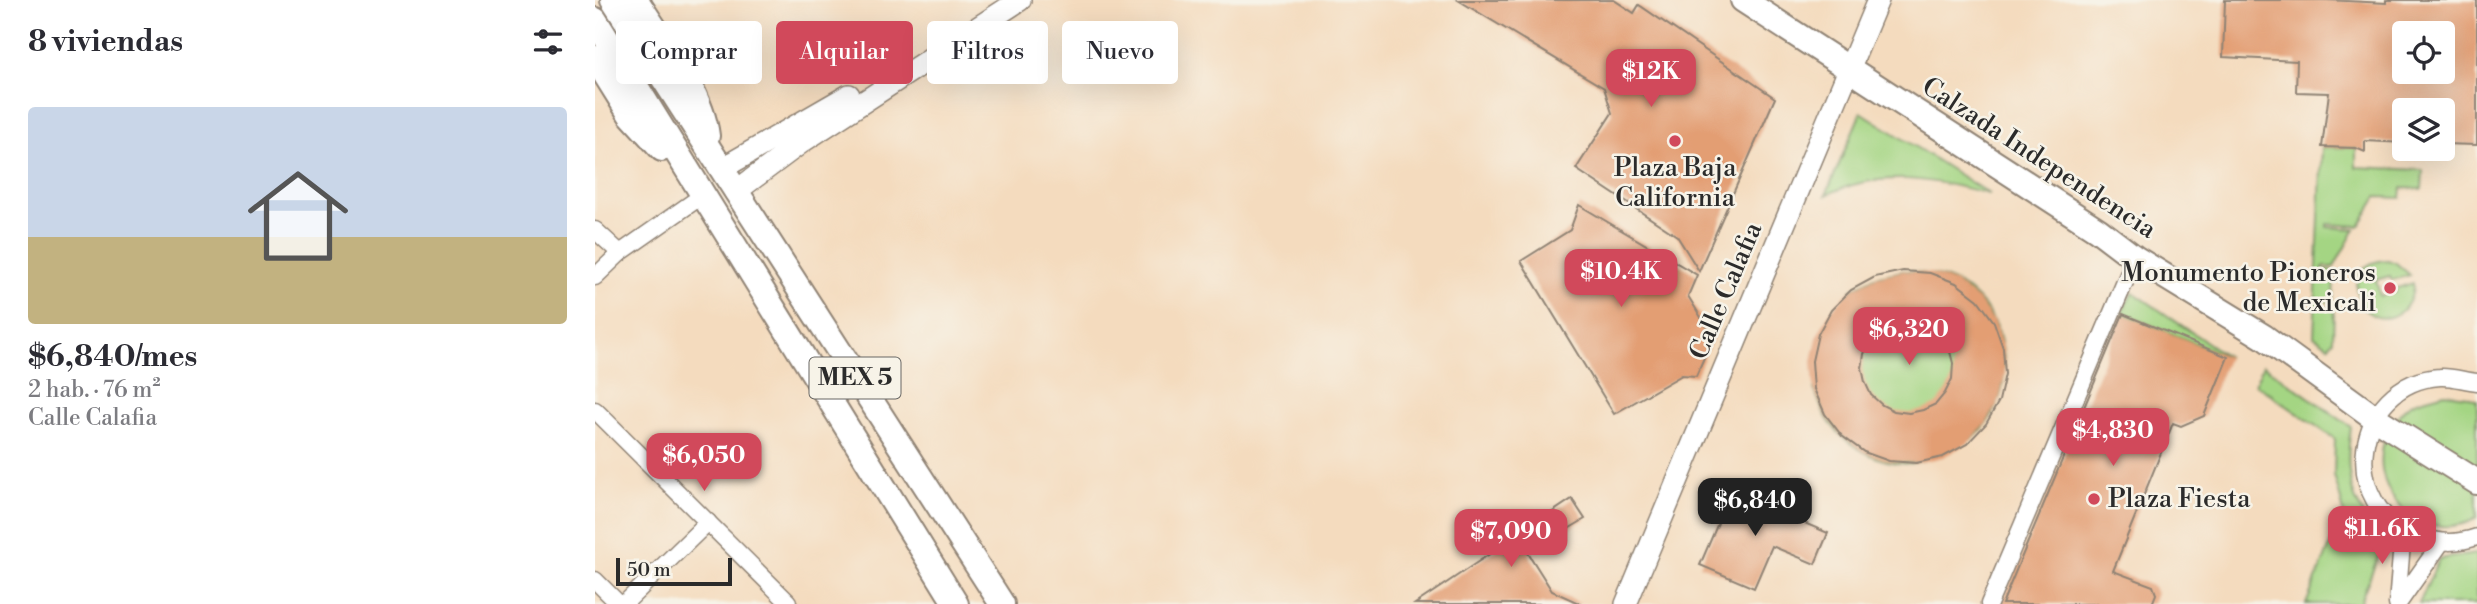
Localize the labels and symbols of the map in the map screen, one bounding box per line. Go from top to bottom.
pin: $12K [1610,50,1692,109]
street label: Calzada Independencia [1916,70,2163,246]
marker: Plaza Baja California [1667,133,1683,149]
place label: Plaza Baja California [1614,152,1737,214]
street label: Calle Calafia [1683,217,1770,364]
pin: $10.4K [1564,250,1678,309]
place label: Monumento Pioneros de Mexicali [2121,257,2376,319]
marker: Monumento Pioneros de Mexicali [2382,280,2398,296]
pin: $6,320 [1852,308,1966,367]
road number: MEX 5 [810,358,901,398]
pin: $4,830 [2056,408,2170,468]
pin: $6,050 [647,434,761,493]
pin: $6,840 [1698,478,1812,538]
place label: Plaza Fiesta [2108,483,2251,515]
marker: Plaza Fiesta [2086,491,2102,507]
pin: $11.6K [2325,506,2439,566]
pin: $7,090 [1454,510,1568,569]
scale bar [616,555,731,587]

